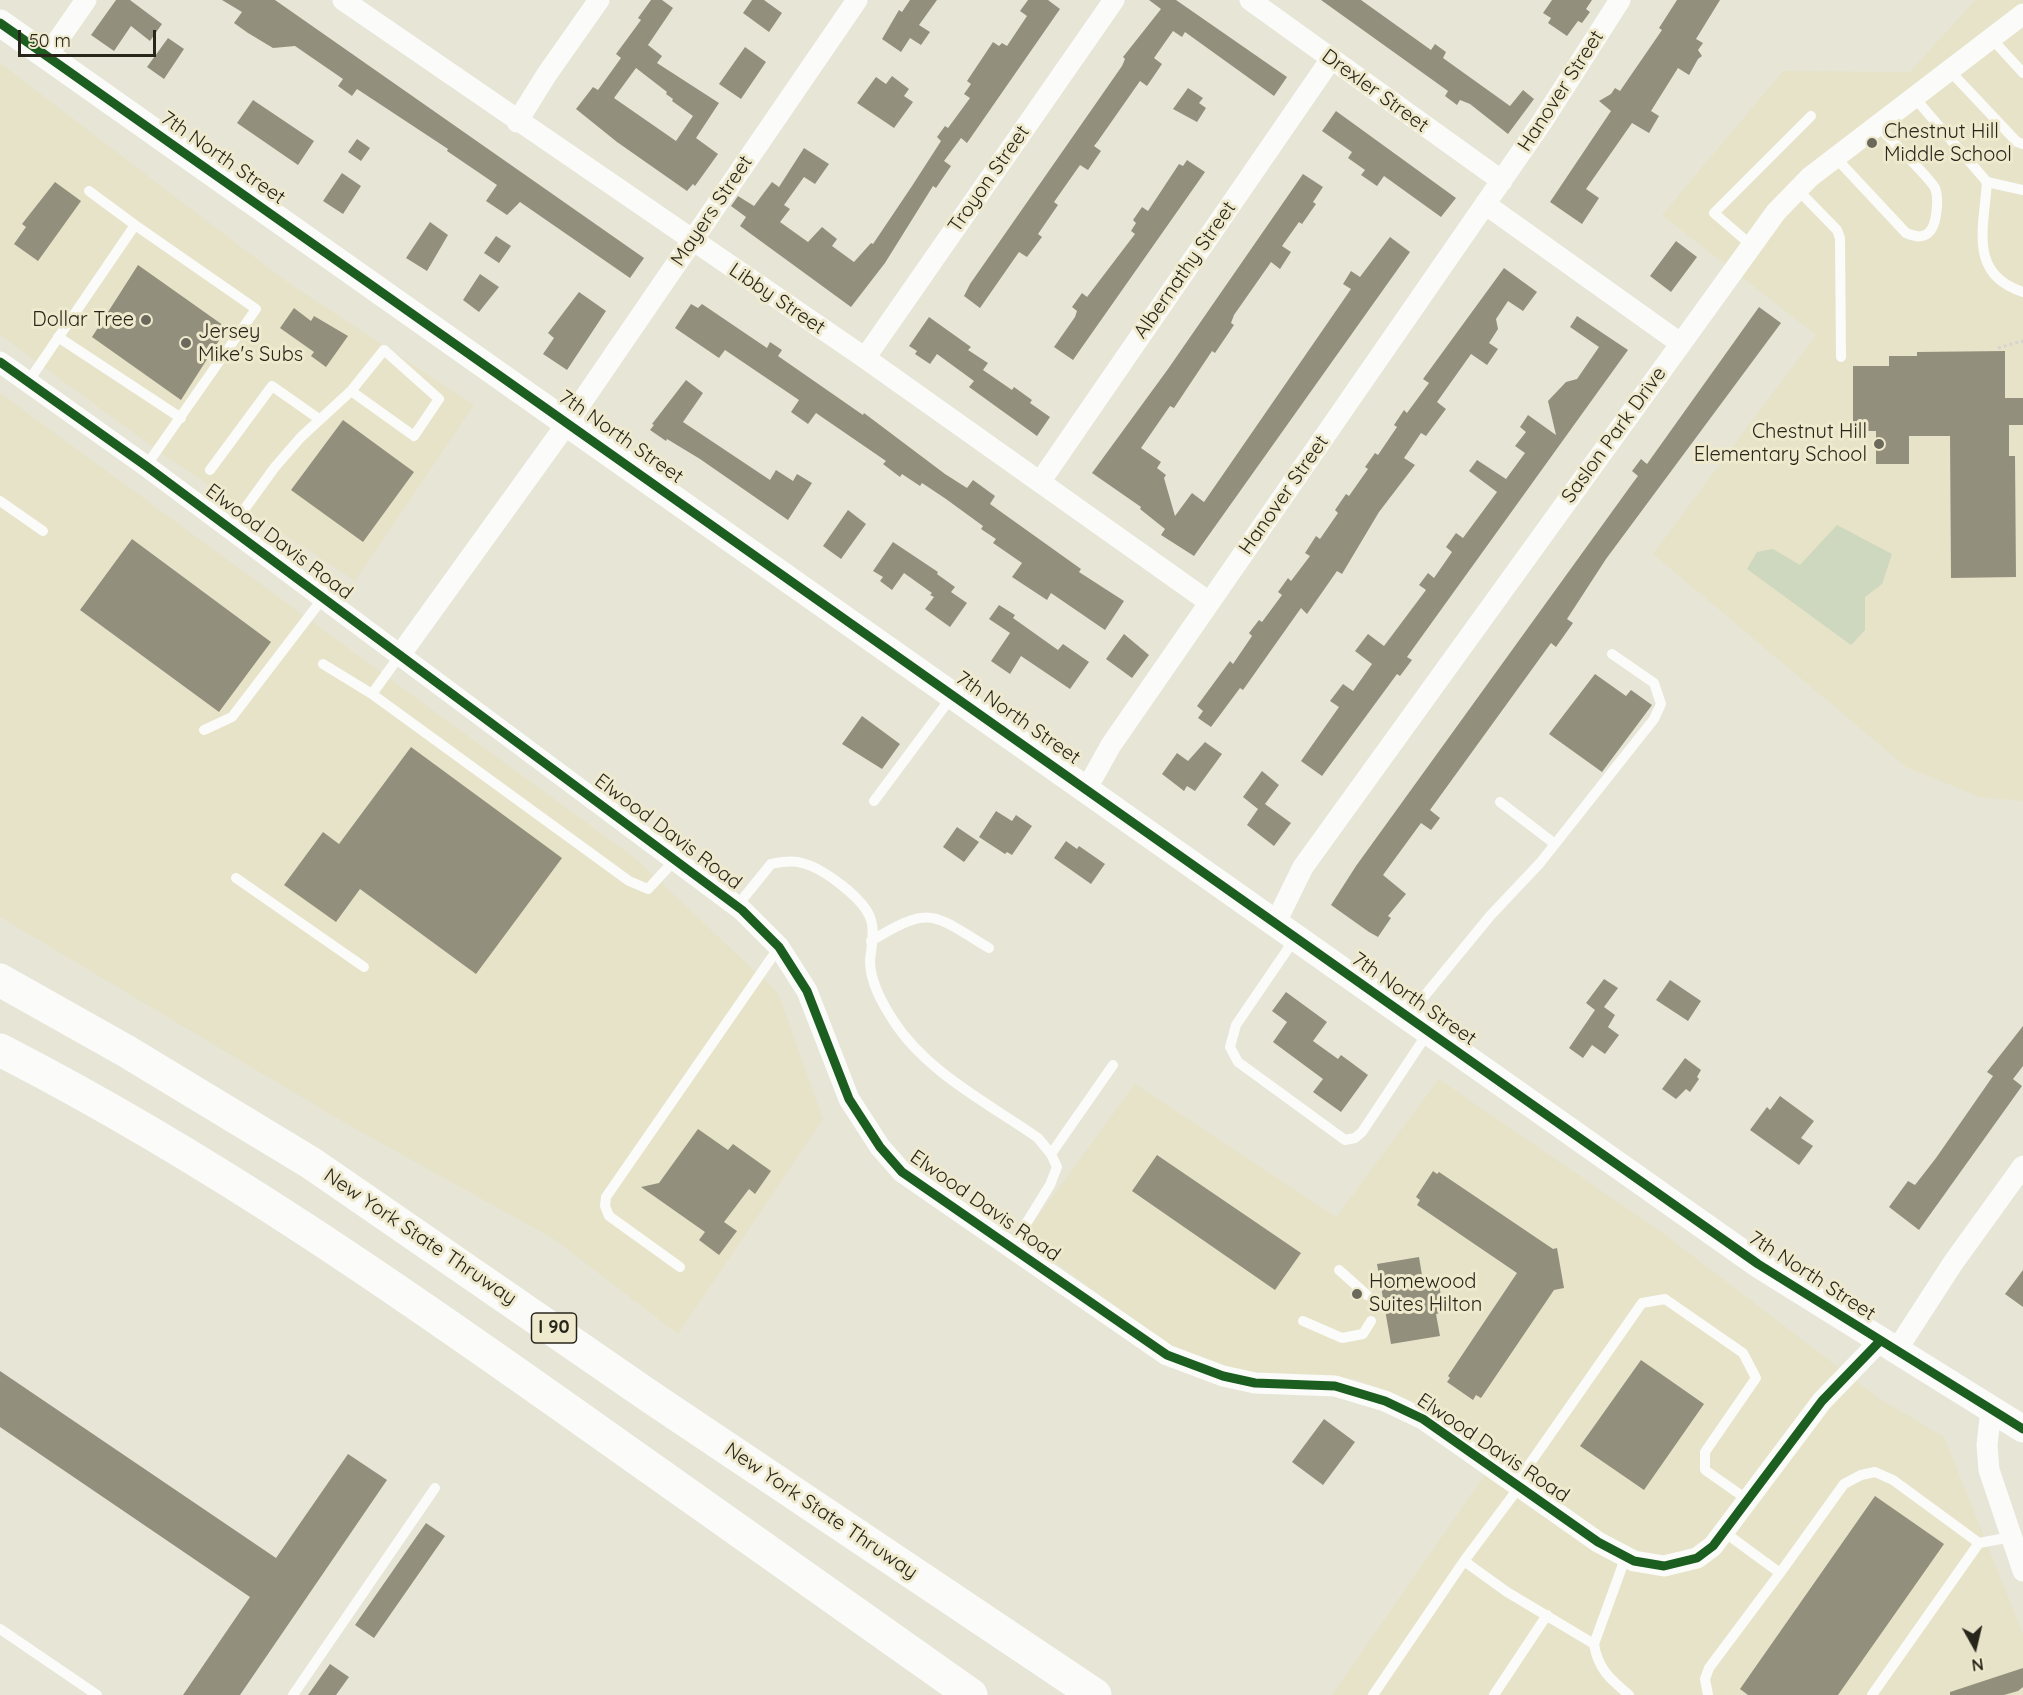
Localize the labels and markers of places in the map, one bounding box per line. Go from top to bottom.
place label: Chestnut Hill Middle School [1884,120,2012,167]
marker: Chestnut Hill Middle School [1865,136,1879,150]
place label: Dollar Tree [32,308,134,332]
marker: Dollar Tree [139,313,153,327]
place label: Jersey Mike's Subs [198,320,303,367]
marker: Jersey Mike's Subs [179,336,193,350]
place label: Chestnut Hill Elementary School [1694,420,1867,467]
marker: Chestnut Hill Elementary School [1872,437,1886,451]
place label: Homewood Suites Hilton [1369,1270,1482,1317]
marker: Homewood Suites Hilton [1350,1287,1364,1301]

